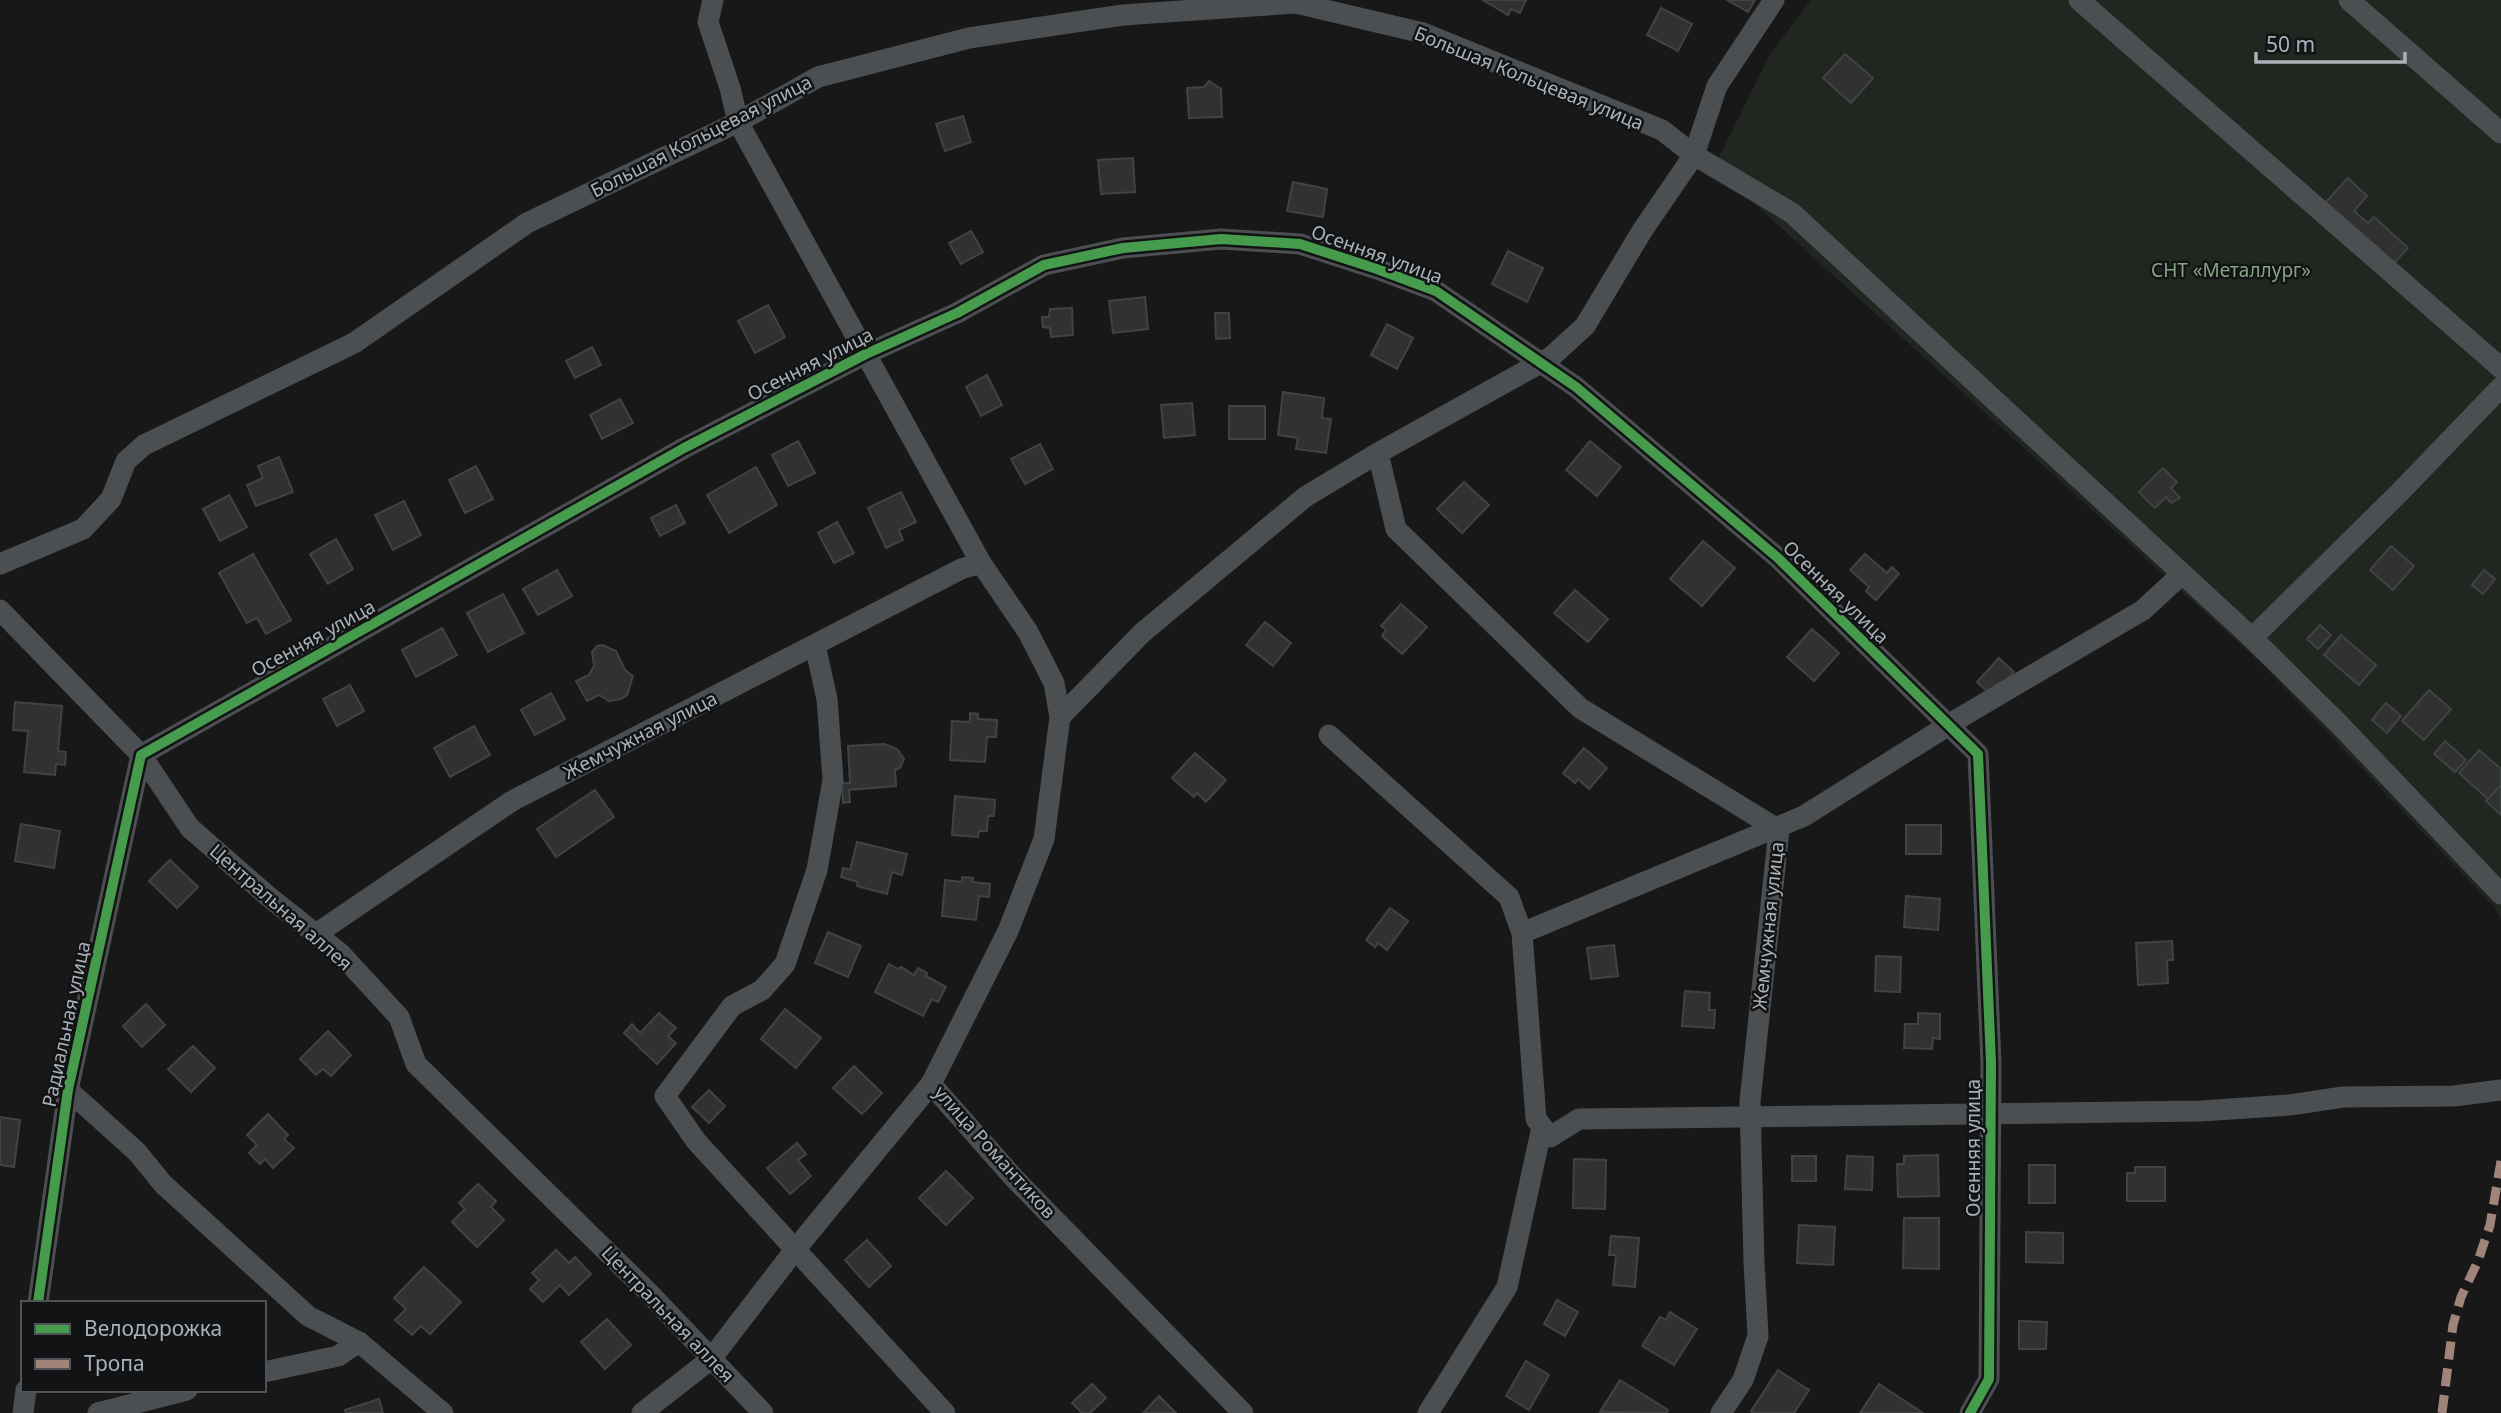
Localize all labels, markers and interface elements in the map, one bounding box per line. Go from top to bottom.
street label: Большая Кольцевая улица [1410,20,1648,136]
scale bar [2256,21,2405,65]
text: 50 m [2266,30,2315,58]
street label: Большая Кольцевая улица [586,69,816,203]
street label: Осенняя улица [1308,218,1446,290]
park label: СНТ «Металлург» [2151,257,2311,283]
street label: Осенняя улица [743,321,877,407]
street label: Осенняя улица [1777,535,1895,649]
street label: Осенняя улица [246,593,380,683]
street label: Жемчужная улица [559,685,721,785]
street label: Центральная аллея [204,838,358,976]
street label: Жемчужная улица [1746,841,1790,1011]
street label: Радиальная улица [36,939,96,1109]
street label: Осенняя улица [1960,1079,1986,1217]
street label: улица Романтиков [928,1080,1062,1224]
street label: Центральная аллея [596,1240,740,1388]
legend [21,1301,266,1392]
text: Велодорожка [84,1314,222,1342]
text: Тропа [84,1349,145,1377]

